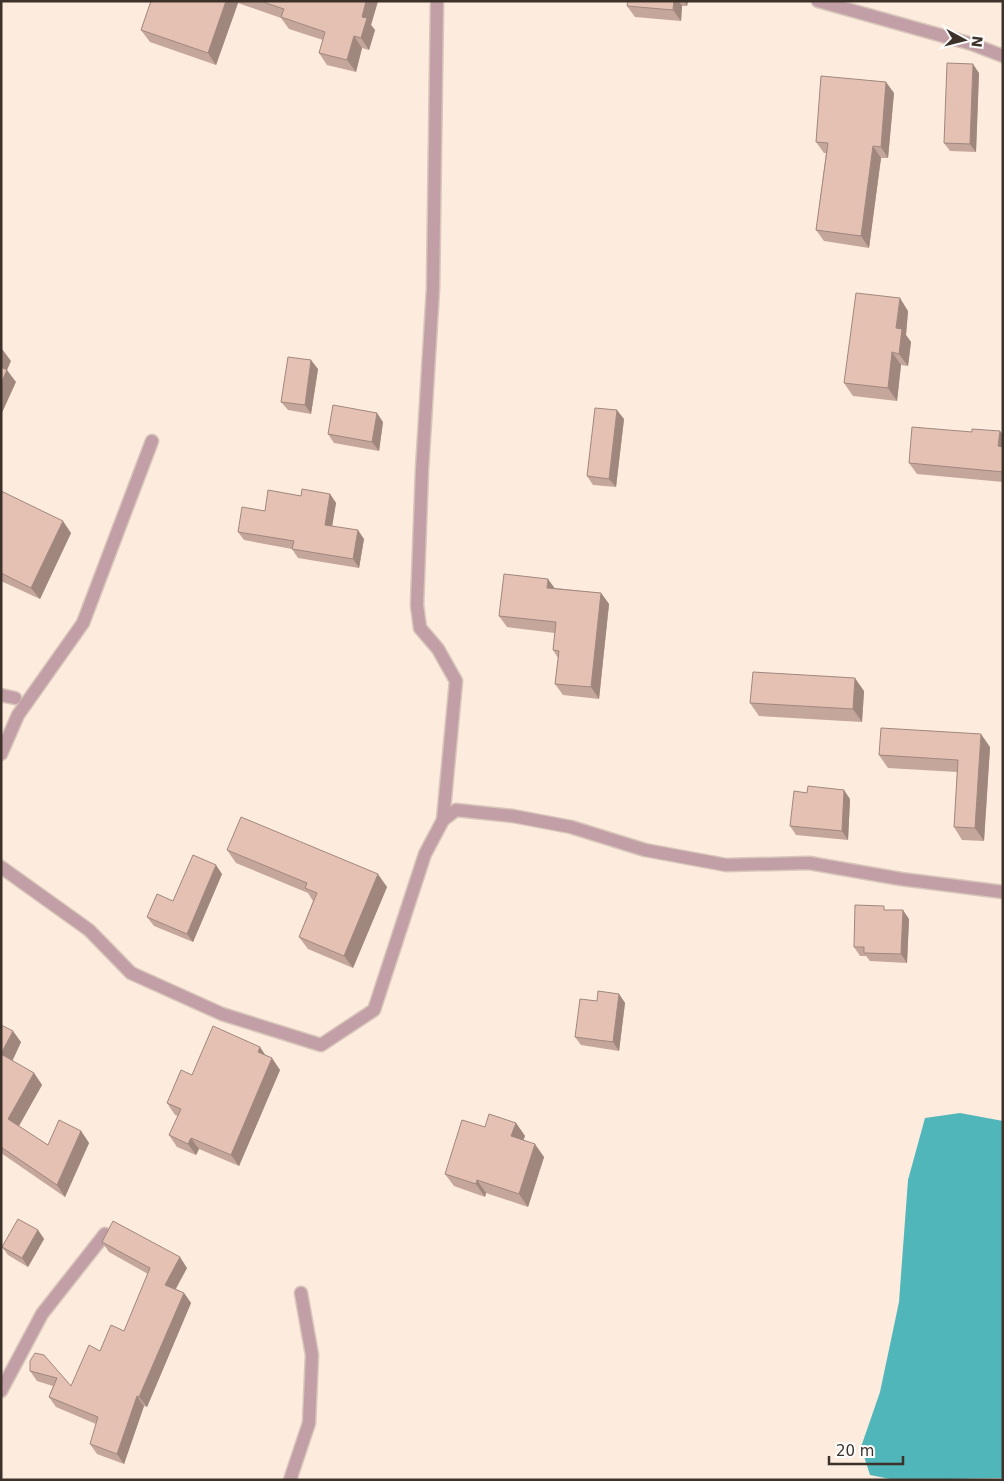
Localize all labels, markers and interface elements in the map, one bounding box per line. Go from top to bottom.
north arrow [939,15,989,65]
text: N [968,35,986,48]
scale bar [829,1434,903,1466]
text: 20 m [836,1442,874,1460]

